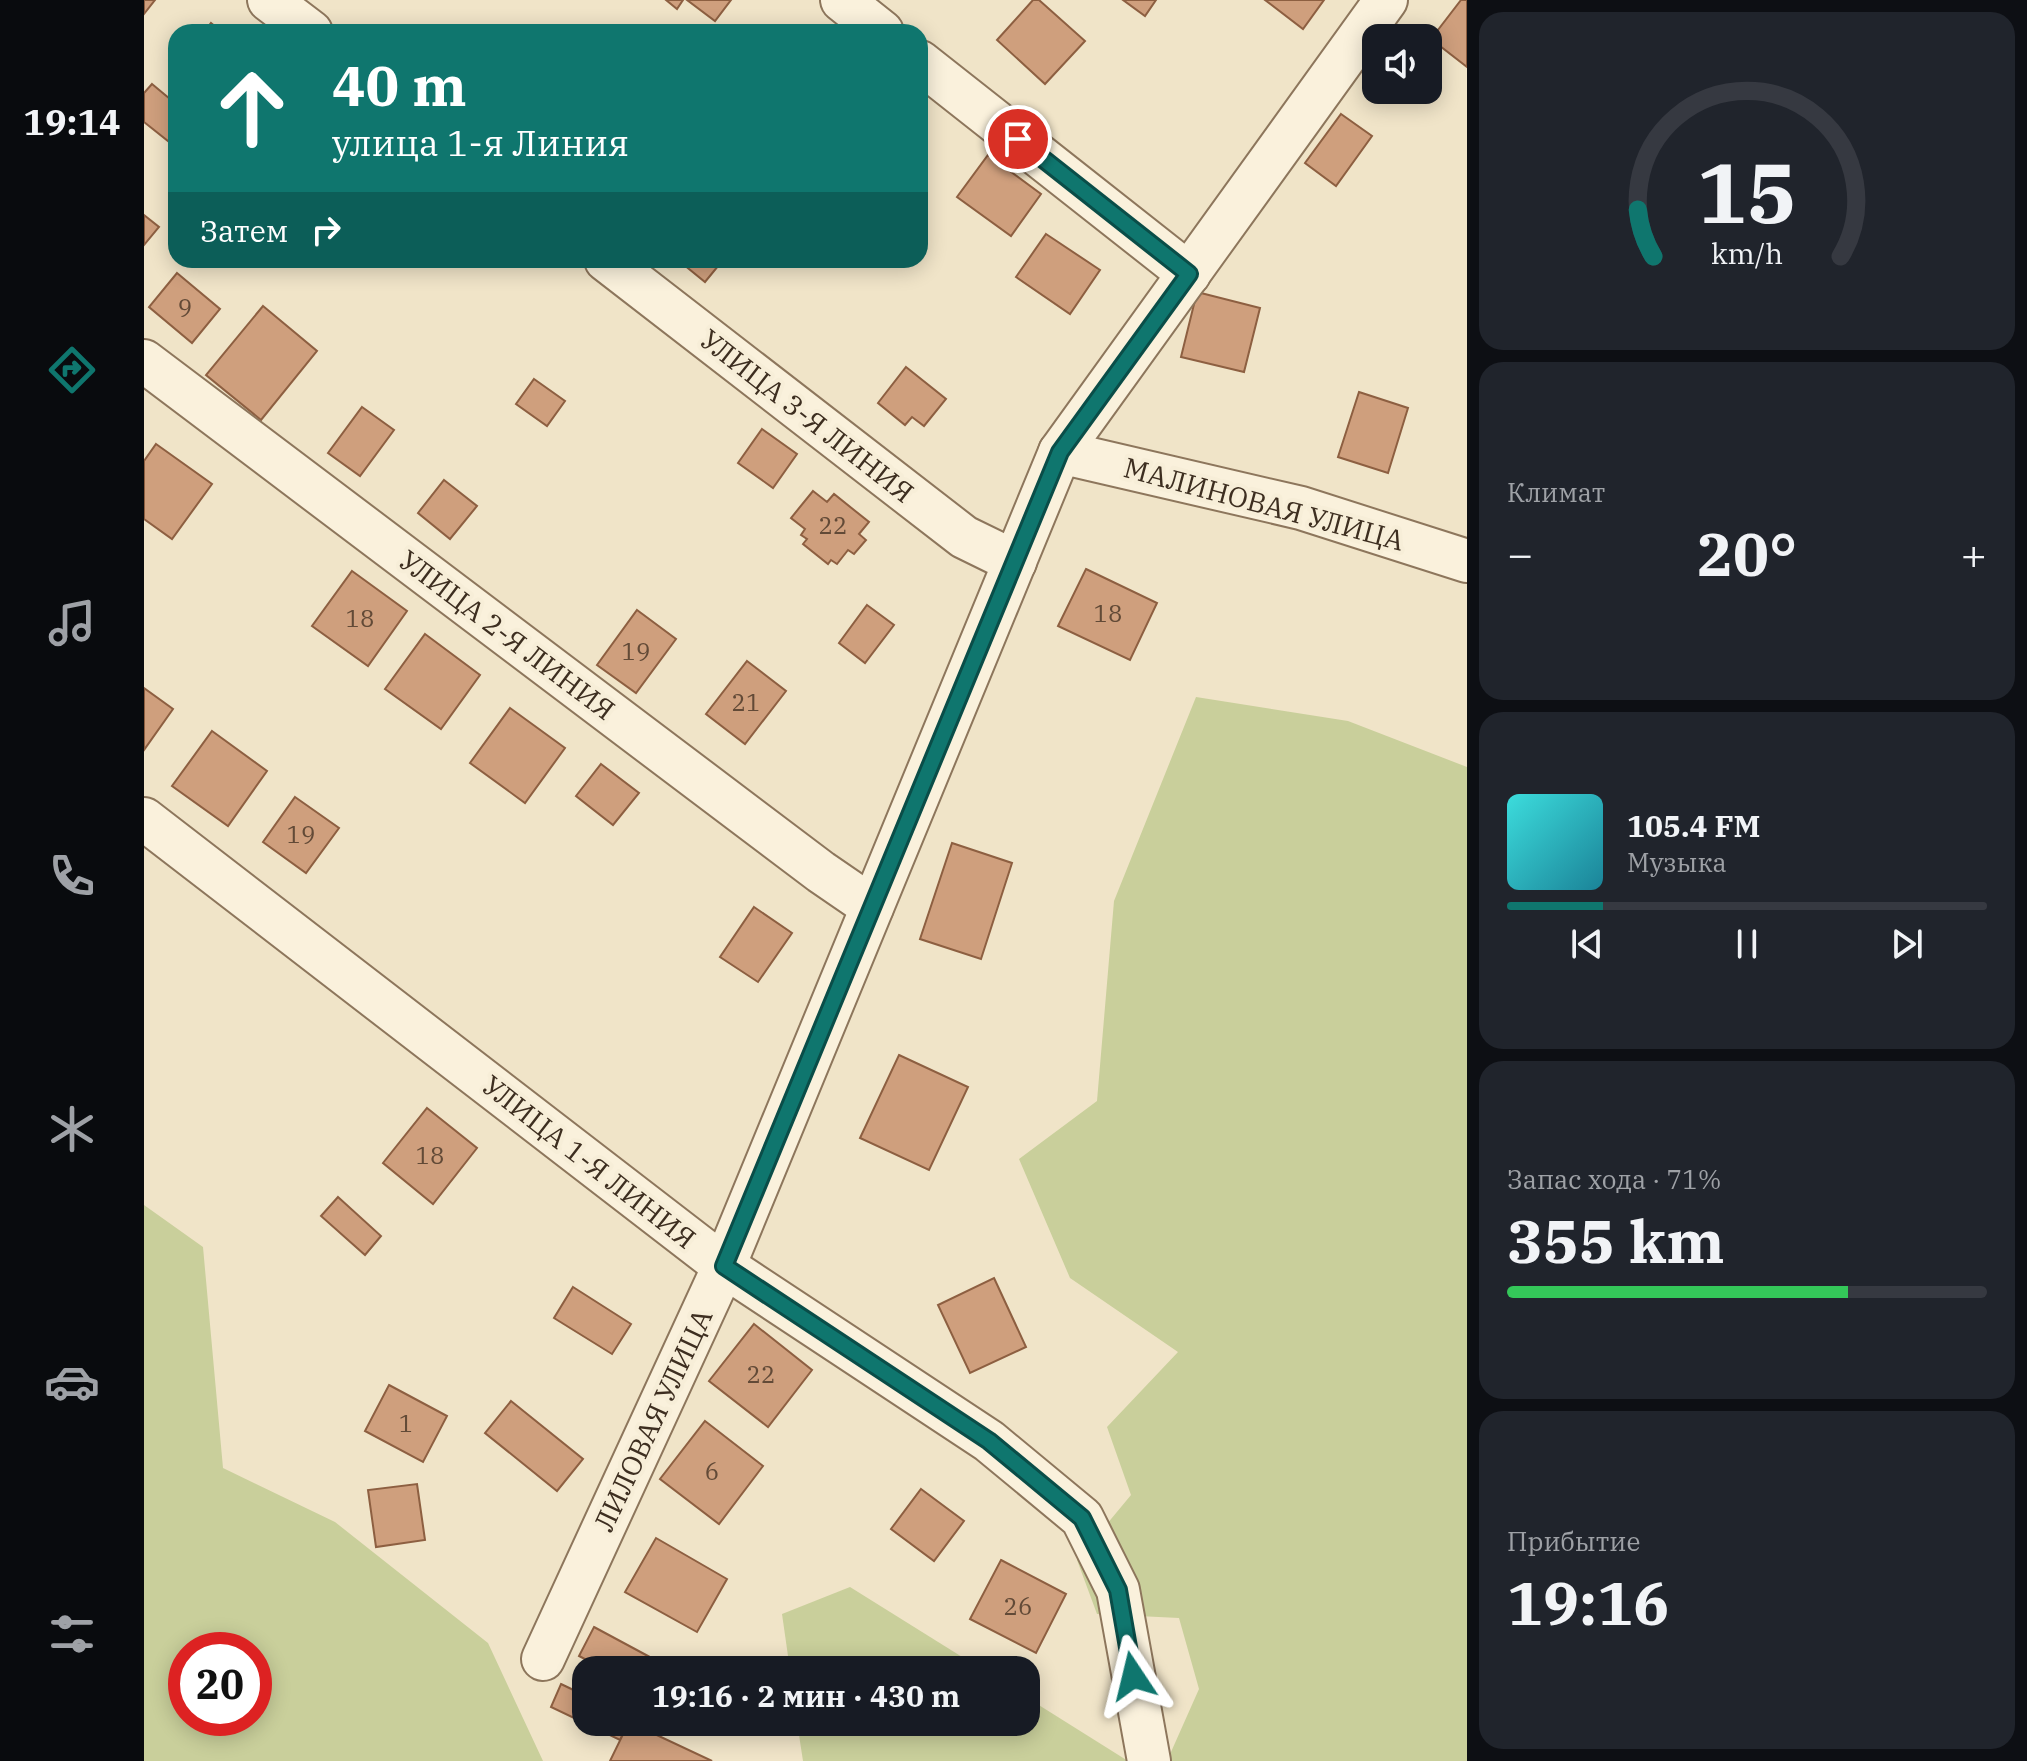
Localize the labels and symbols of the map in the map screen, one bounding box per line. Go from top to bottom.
pin [984,105,1052,173]
house number: 9 [178,291,192,323]
street label: УЛИЦА 3-Я ЛИНИЯ [693,321,921,510]
street label: МАЛИНОВАЯ УЛИЦА [1120,448,1408,559]
house number: 22 [819,509,847,541]
street label: УЛИЦА 2-Я ЛИНИЯ [392,541,623,728]
house number: 18 [1094,597,1122,629]
house number: 18 [346,602,374,634]
house number: 19 [622,635,650,667]
house number: 21 [732,686,760,718]
house number: 19 [287,818,315,850]
street label: УЛИЦА 1-Я ЛИНИЯ [475,1067,703,1256]
house number: 18 [416,1139,444,1171]
street label: ЛИЛОВАЯ УЛИЦА [585,1303,720,1537]
house number: 22 [747,1358,775,1390]
house number: 1 [399,1407,413,1439]
house number: 6 [705,1455,719,1487]
house number: 26 [1004,1590,1032,1622]
speed limit sign: 20 [168,1632,272,1736]
position arrow [1091,1634,1175,1718]

